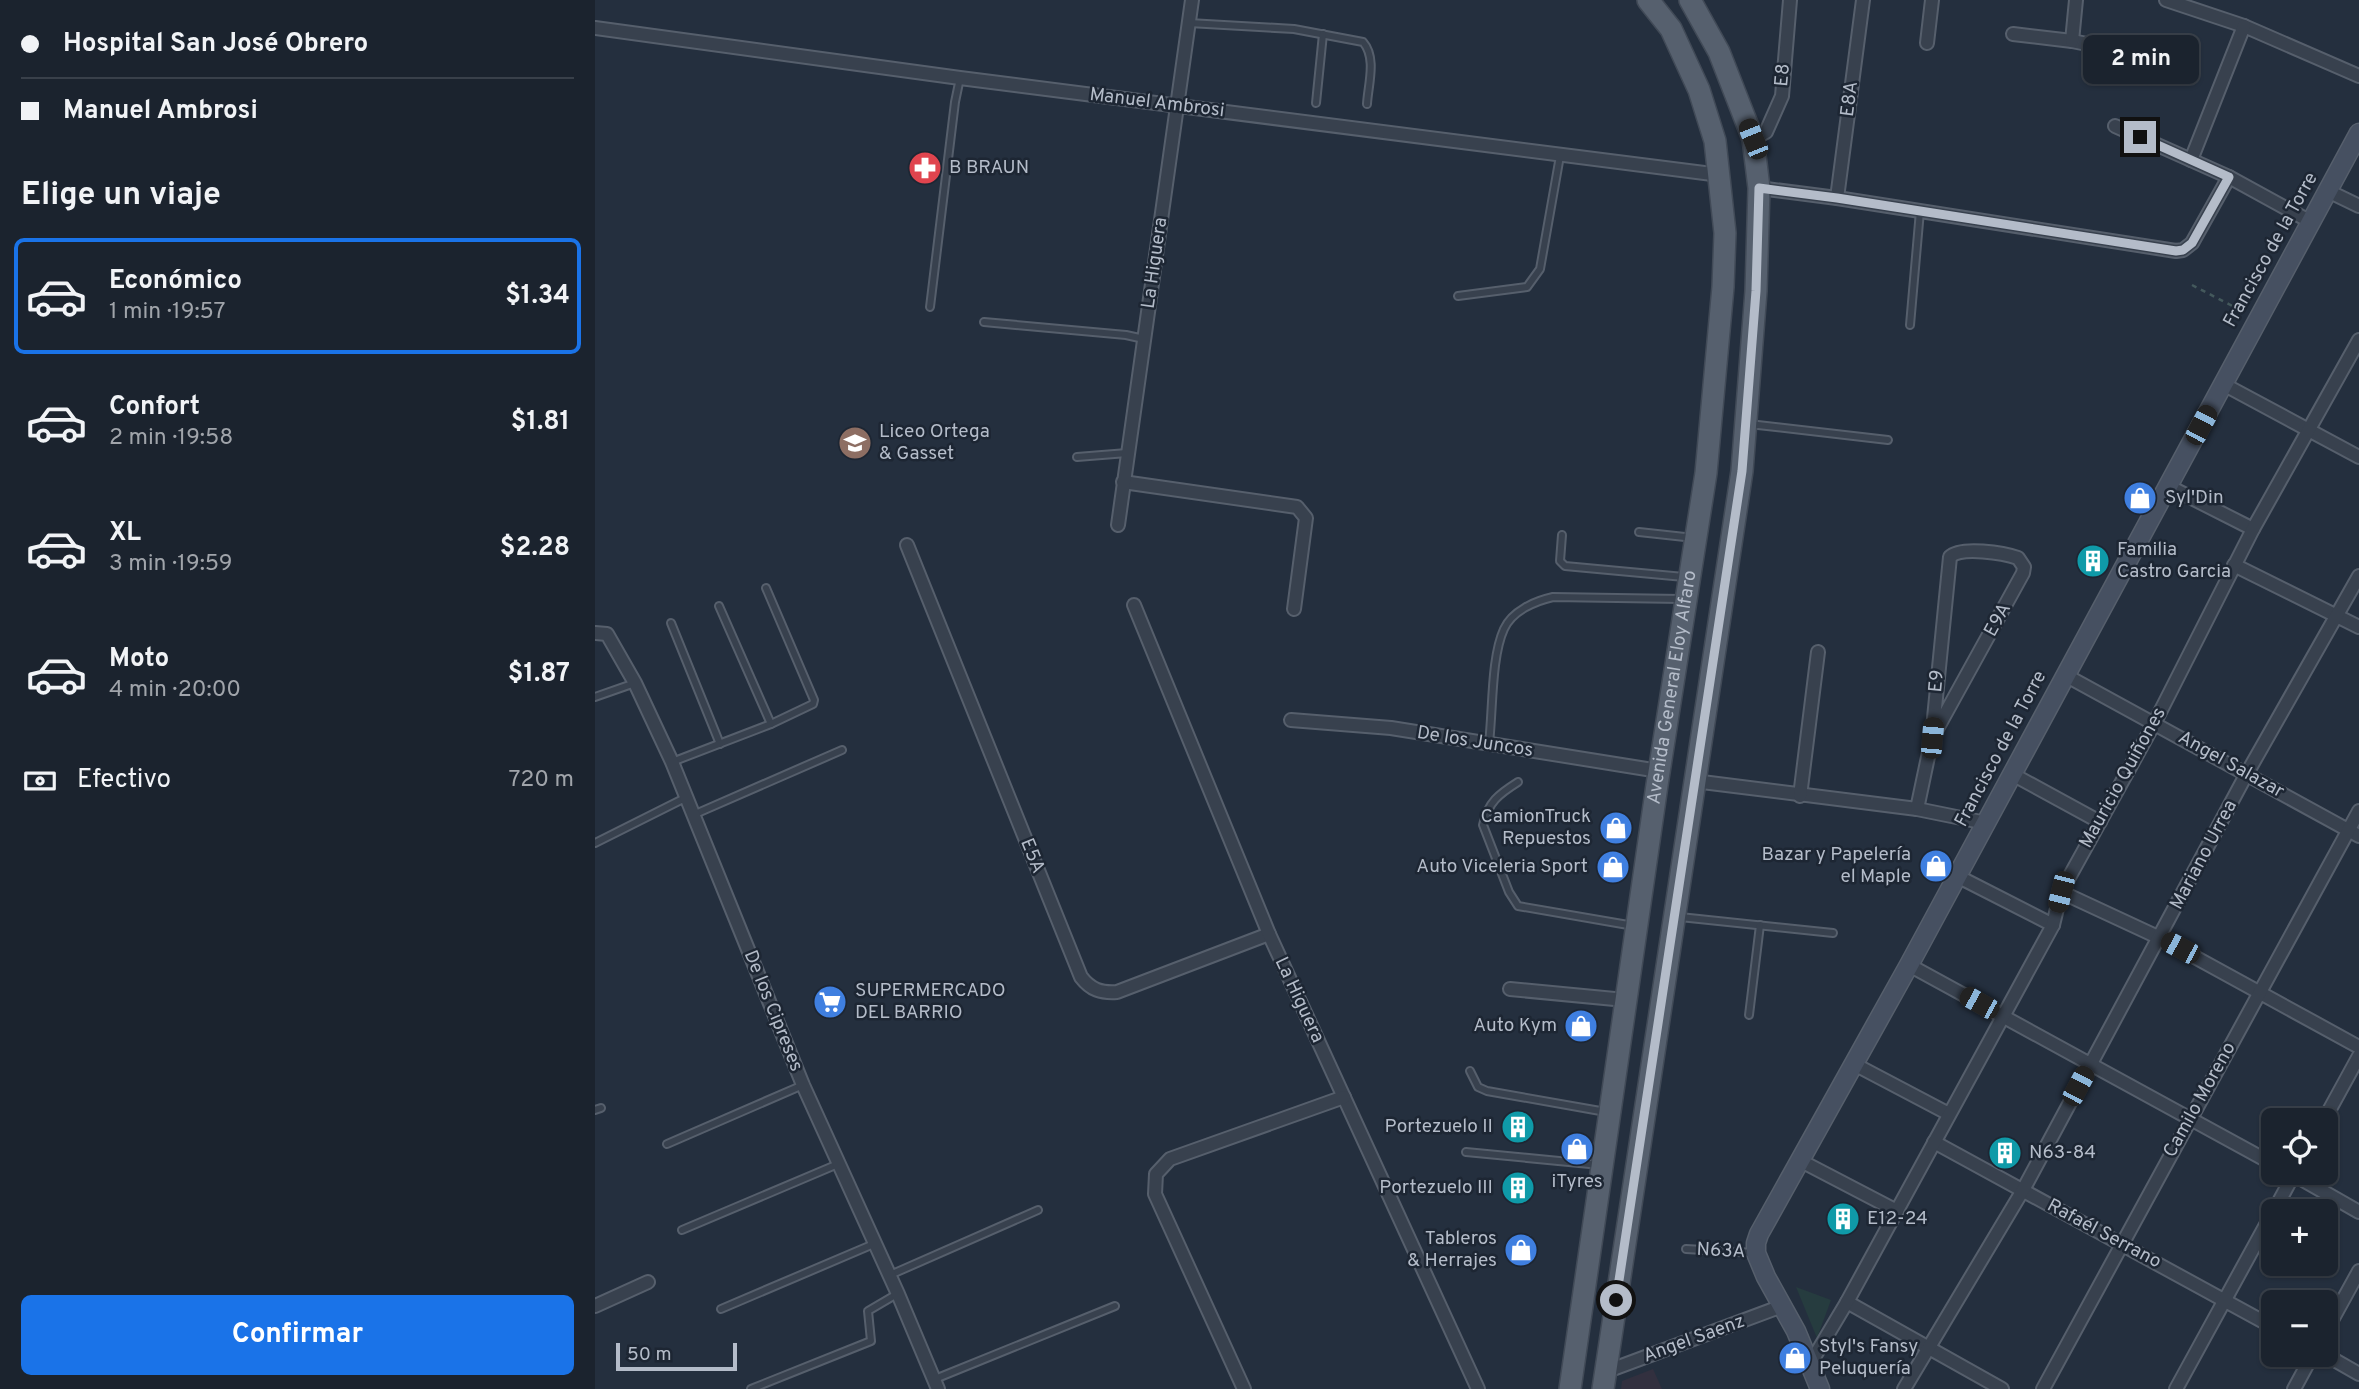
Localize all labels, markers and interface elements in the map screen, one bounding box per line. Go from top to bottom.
text: Hospital San José Obrero [63,28,368,61]
callout: 2 min [2082,36,2198,85]
text: 2 min [2111,45,2171,74]
street label: E8 [1770,62,1796,88]
street label: E8A [1836,80,1864,118]
street label: Manuel Ambrosi [1088,83,1226,123]
text: Manuel Ambrosi [63,95,258,128]
car [1736,116,1771,162]
route end [2124,121,2156,153]
pharmacy icon: B BRAUN [906,149,944,187]
place label: B BRAUN [949,156,1029,180]
street label: Francisco de la Torre [2218,168,2324,332]
text: Elige un viaje [21,176,221,216]
street label: La Higuera [1137,216,1173,310]
icon: car [25,265,88,328]
text: Económico [109,265,242,298]
text: $1.34 [505,280,570,313]
text: 1 min · 19:57 [109,298,226,327]
icon: car [25,391,88,454]
text: Confort [109,391,200,424]
car [2182,402,2221,448]
text: $1.81 [511,406,570,439]
place label: Liceo Ortega & Gasset [879,420,990,466]
text: 2 min · 19:58 [109,424,233,453]
school or university icon: Liceo Ortega & Gasset [836,424,874,462]
shop icon: Syl'Din [2121,479,2159,517]
place label: Syl'Din [2165,486,2224,510]
icon: car [25,517,88,580]
text: XL [109,517,141,550]
text: $2.28 [500,532,570,565]
place label: Familia Castro Garcia [2117,538,2231,584]
building icon: Familia Castro Garcia [2074,542,2112,580]
text: 3 min · 19:59 [109,550,233,579]
street label: Avenida General Eloy Alfaro [1642,569,1703,806]
street label: E9A [1979,599,2017,641]
icon: car [25,643,88,706]
text: Moto [109,643,169,676]
text: $1.87 [508,658,570,691]
street label: Francisco de la Torre [1950,667,2052,831]
street label: E9 [1924,669,1950,693]
text: 4 min · 20:00 [109,676,241,705]
street label: Mauricio Quiñones [2074,703,2172,853]
car [1920,716,1945,760]
street label: De los Juncos [1415,721,1535,763]
street label: Angel Salazar [2174,726,2289,804]
icon: cash [21,762,59,800]
text: Efectivo [77,764,171,797]
text: 720 m [509,766,574,795]
street label: Mariano Urrea [2165,796,2243,914]
place label: CamionTruck Repuestos [1480,805,1591,851]
shop icon: CamionTruck Repuestos [1597,809,1635,847]
street label: E5A [1014,835,1050,877]
place label: Bazar y Papelería el Maple [1761,843,1911,889]
shop icon: Bazar y Papelería el Maple [1917,847,1955,885]
shop icon: Auto Viceleria Sport [1594,848,1632,886]
place label: Auto Viceleria Sport [1416,855,1588,879]
car [2046,869,2077,915]
car [2157,929,2204,967]
street label: De los Cipreses [738,947,808,1075]
street label: La Higuera [1269,953,1329,1047]
place label: SUPERMERCADO DEL BARRIO [855,979,1006,1025]
supermarket icon: SUPERMERCADO DEL BARRIO [811,983,849,1021]
car [1956,984,2003,1022]
shop icon: Auto Kym [1562,1007,1600,1045]
place label: Auto Kym [1473,1014,1557,1038]
street label: Camilo Moreno [2158,1038,2242,1162]
car [2059,1063,2098,1109]
building icon: Portezuelo II [1499,1108,1537,1146]
map controls [2261,1108,2338,1367]
button: locate [2261,1108,2338,1185]
place label: Portezuelo II [1385,1115,1493,1139]
shop icon: iTyres [1558,1130,1596,1168]
building icon: N63-84 [1986,1134,2024,1172]
place label: N63-84 [2029,1141,2096,1165]
building icon: Portezuelo III [1499,1169,1537,1207]
place label: iTyres [1551,1170,1603,1194]
place label: Portezuelo III [1379,1176,1493,1200]
street label: Rafaél Serrano [2043,1194,2165,1274]
button: + [2261,1199,2338,1276]
building icon: E12-24 [1824,1200,1862,1238]
place label: E12-24 [1867,1207,1928,1231]
place label: Tableros & Herrajes [1407,1227,1497,1273]
shop icon: Tableros & Herrajes [1502,1231,1540,1269]
street label: N63A [1696,1238,1746,1264]
route start [1600,1284,1632,1316]
button: − [2261,1290,2338,1367]
button: Confirmar [21,1295,574,1375]
street label: Angel Saenz [1640,1310,1748,1368]
place label: Styl's Fansy Peluquería [1819,1335,1918,1381]
shop icon: Styl's Fansy Peluquería [1776,1339,1814,1377]
scale bar [616,1340,737,1372]
text: 50 m [627,1343,672,1367]

